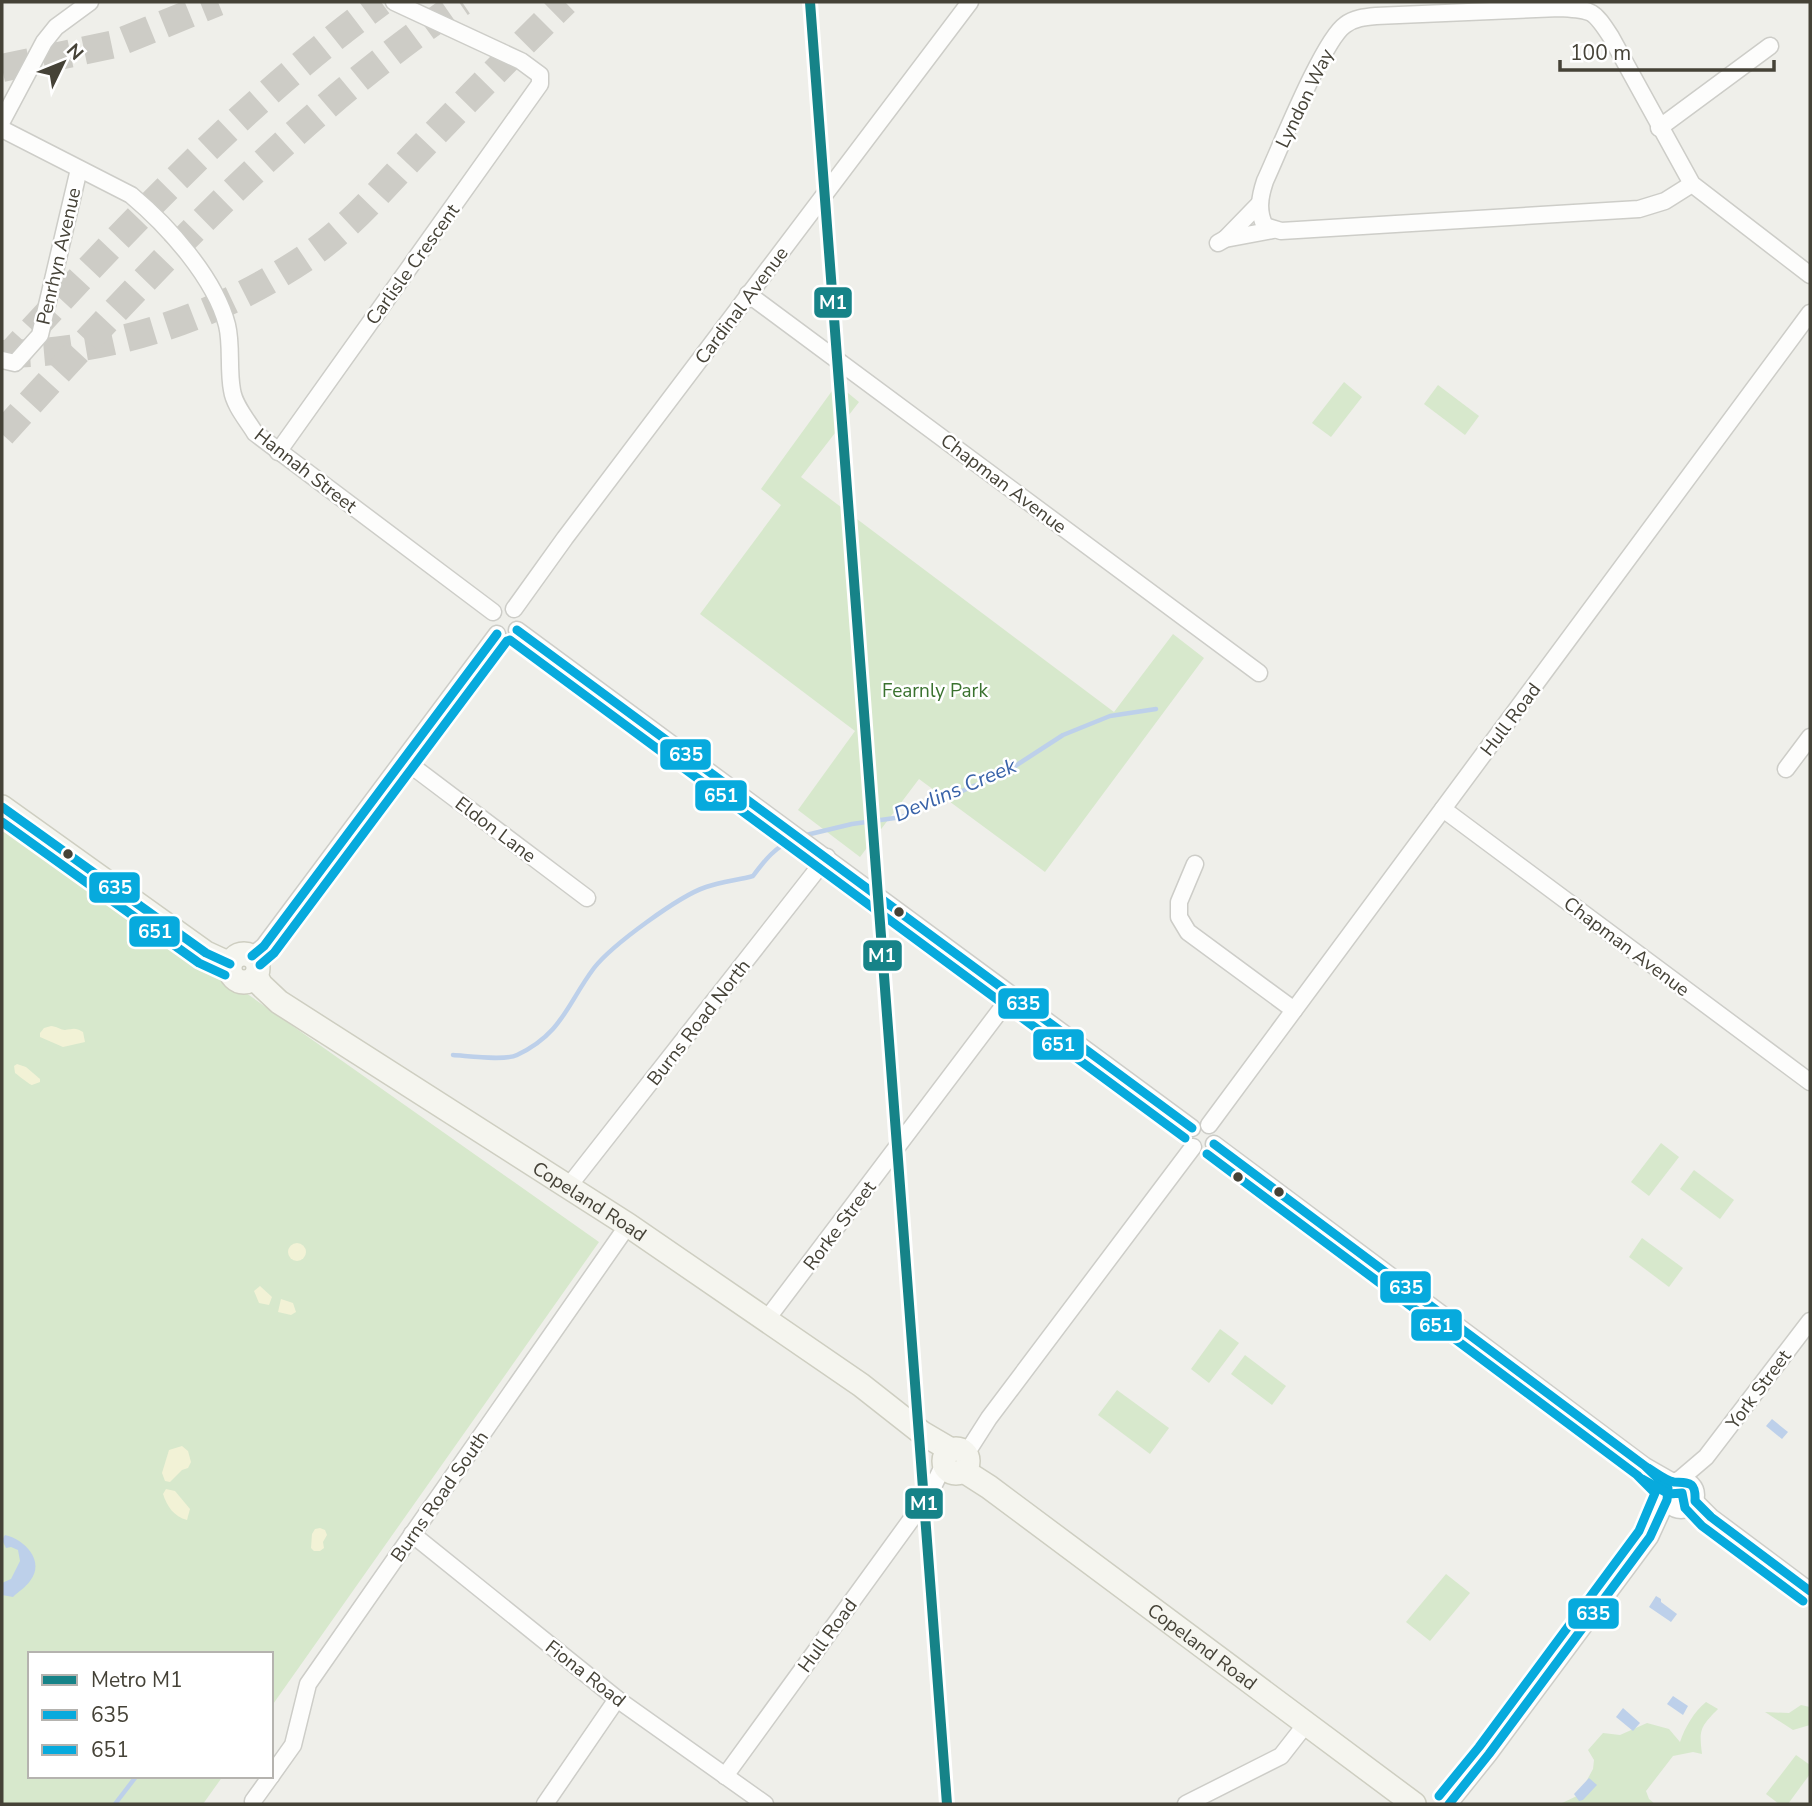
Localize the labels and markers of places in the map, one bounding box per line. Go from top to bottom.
unlabelled marker [61,847,75,861]
unlabelled marker [892,905,906,919]
unlabelled marker [1231,1170,1245,1184]
unlabelled marker [1272,1185,1286,1199]

